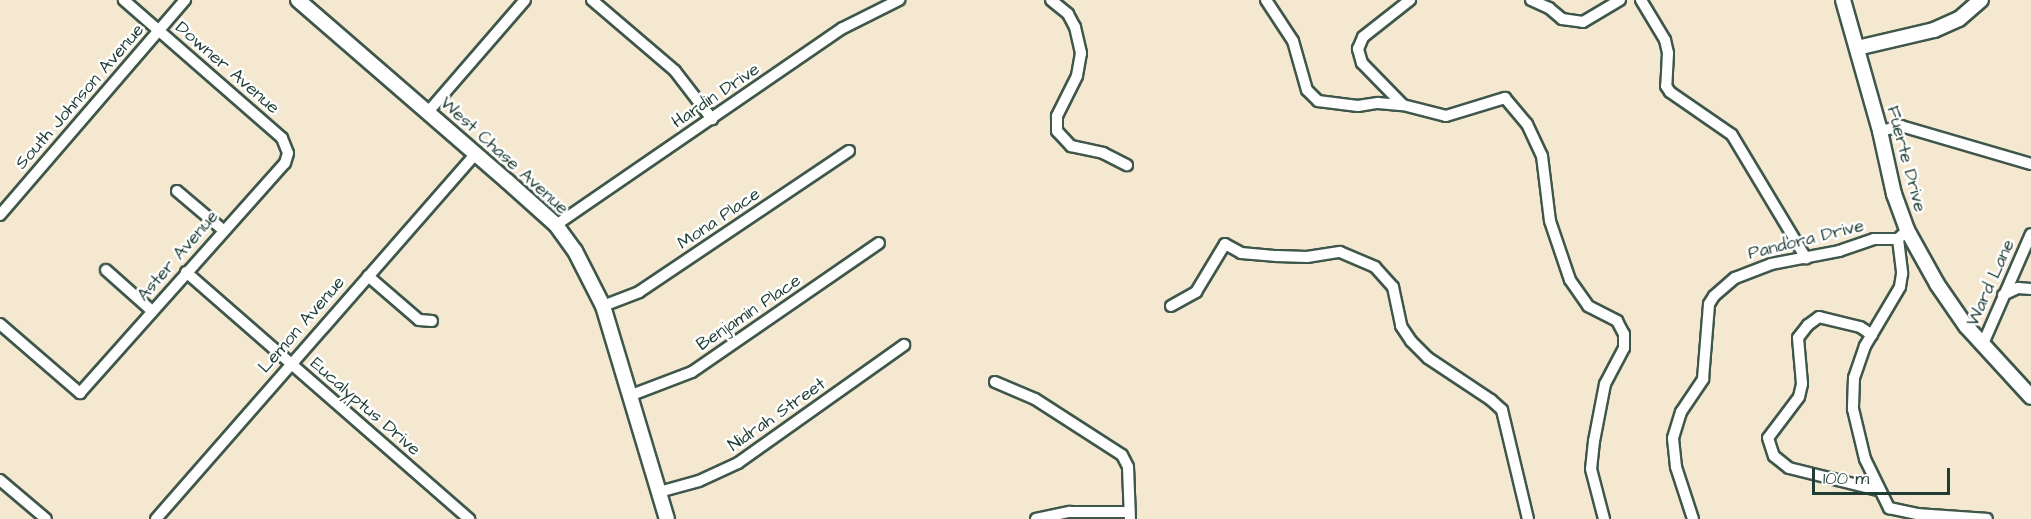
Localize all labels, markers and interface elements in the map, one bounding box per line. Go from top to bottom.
street label: Downer Avenue [171,17,283,119]
street label: South Johnson Avenue [11,20,149,174]
street label: Hardin Drive [668,59,764,133]
street label: West Chase Avenue [435,93,573,219]
street label: Fuerte Drive [1881,104,1931,214]
street label: Mona Place [674,183,764,255]
street label: Aster Avenue [133,206,223,306]
street label: Pandora Drive [1746,215,1866,265]
street label: Ward Lane [1962,236,2020,330]
street label: Benjamin Place [693,270,805,356]
street label: Lemon Avenue [254,272,350,378]
street label: Eucalyptus Drive [305,353,425,461]
street label: Nidrah Street [724,373,830,457]
scale bar [1815,456,1953,494]
text: 100 m [1823,466,1869,491]

